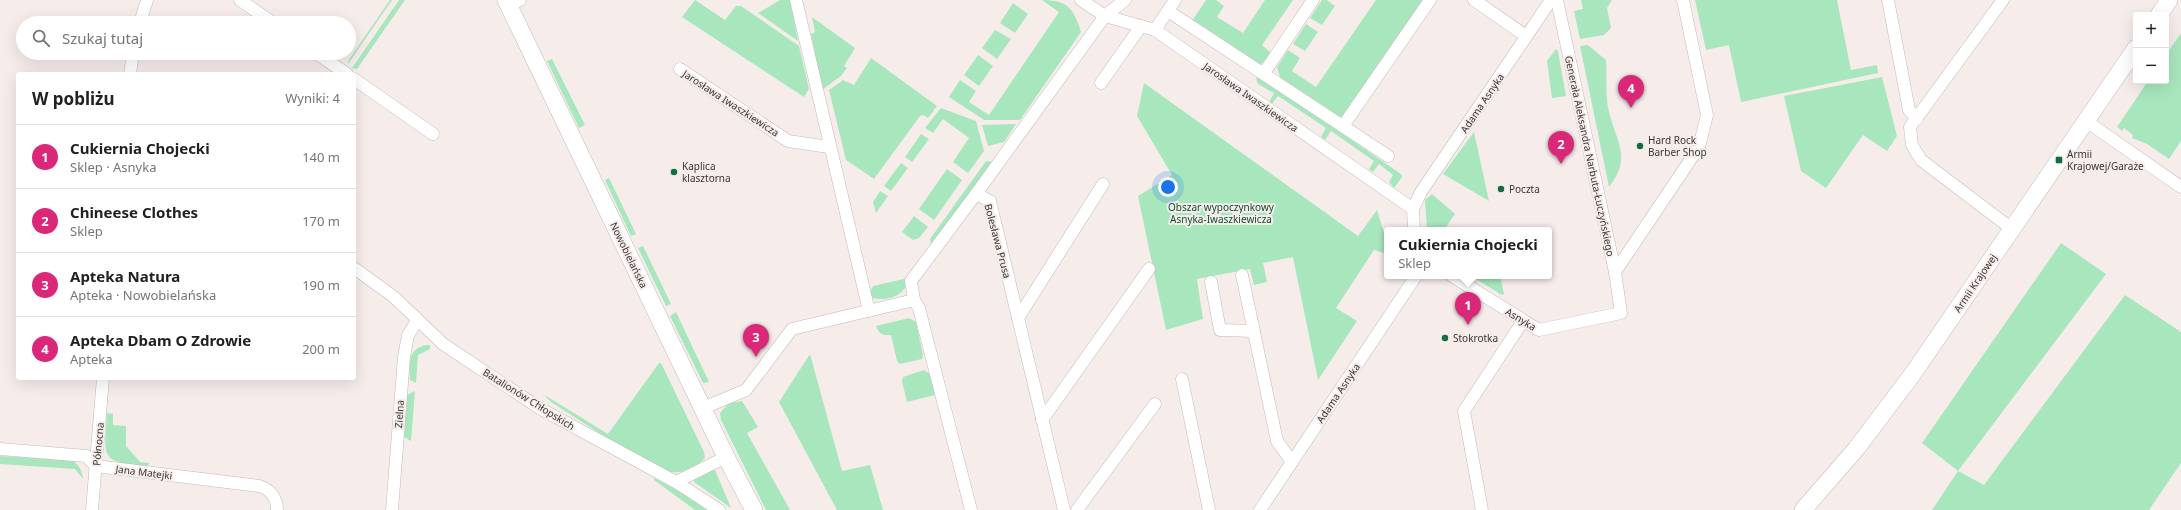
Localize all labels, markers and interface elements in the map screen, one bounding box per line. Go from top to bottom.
map controls [2133,12,2169,84]
button: + [2133,12,2169,48]
search box [16,16,356,60]
icon: search [30,27,52,49]
text: Szukaj tutaj [62,28,143,48]
button: − [2133,48,2169,84]
street label: Generała Aleksandra Narbuta-Łuczyńskiego [1562,54,1618,258]
street label: Jarosława Iwaszkiewicza [1200,58,1301,135]
street label: Jarosława Iwaszkiewicza [679,66,782,140]
street label: Adama Asnyka [1457,70,1507,136]
pin: 4 [1618,75,1644,108]
text: W pobliżu [32,87,115,110]
text: Wyniki: 4 [285,89,340,107]
pin: 2 [1548,131,1574,164]
place label: Hard Rock Barber Shop [1648,133,1707,159]
text: Cukiernia Chojecki [70,138,210,158]
marker: Hard Rock Barber Shop [1635,141,1645,151]
place label: Armii Krajowej/Garaże [2067,147,2144,173]
text: 1 [41,148,49,166]
text: 140 m [302,148,340,166]
marker: Armii Krajowej/Garaże [2054,155,2064,165]
text: Sklep · Asnyka [70,158,156,176]
place label: Kaplica klasztorna [682,159,731,185]
marker: Kaplica klasztorna [669,167,679,177]
your location [1158,177,1178,197]
place label: Poczta [1509,182,1540,196]
marker: Poczta [1496,184,1506,194]
park label: Obszar wypoczynkowy Asnyka-Iwaszkiewicza [1168,200,1275,226]
text: Chineese Clothes [70,202,198,222]
street label: Bolesława Prusa [981,202,1015,280]
text: 2 [41,212,49,230]
text: 170 m [302,212,340,230]
street label: Nowobielańska [607,220,651,290]
text: Sklep [70,222,103,240]
popup [1384,227,1552,279]
text: Cukiernia Chojecki [1398,234,1538,254]
street label: Armii Krajowej [1950,251,2000,315]
text: Sklep [1398,254,1431,272]
text: Apteka Natura [70,266,180,286]
text: 3 [41,276,49,294]
text: 190 m [302,276,340,294]
text: Apteka · Nowobielańska [70,286,216,304]
pin: 1 [1455,292,1481,325]
street label: Asnyka [1503,304,1539,334]
pin: 3 [743,324,769,357]
text: Apteka Dbam O Zdrowie [70,330,251,350]
place label: Stokrotka [1453,331,1498,345]
marker: Stokrotka [1440,333,1450,343]
text: 4 [41,340,49,358]
text: 200 m [302,340,340,358]
text: Apteka [70,350,113,368]
street label: Adama Asnyka [1313,360,1363,426]
street label: Batalionów Chłopskich [480,365,578,433]
street label: Zielna [391,399,407,429]
street label: Północna [89,422,107,466]
street label: Jana Matejki [114,461,173,482]

